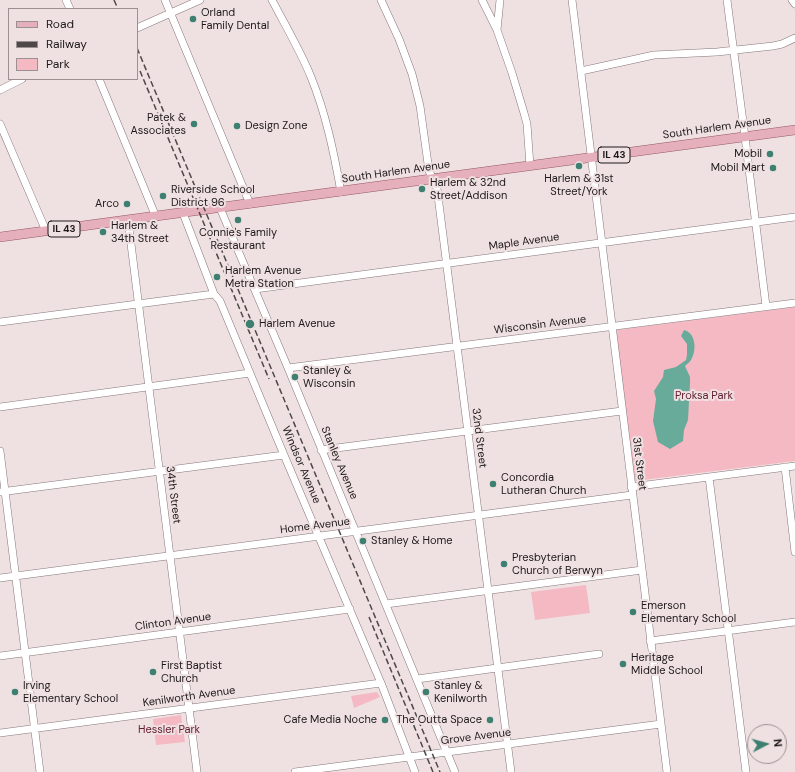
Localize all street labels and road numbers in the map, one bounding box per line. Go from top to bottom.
street label: South Harlem Avenue [662,114,772,142]
road number: IL 43 [598,147,630,163]
street label: South Harlem Avenue [341,158,451,186]
road number: IL 43 [48,221,80,237]
street label: Maple Avenue [488,231,560,253]
street label: Wisconsin Avenue [493,313,587,337]
street label: 32nd Street [469,407,489,469]
street label: Windsor Avenue [279,424,323,506]
street label: Stanley Avenue [318,425,360,501]
street label: 31st Street [629,437,649,491]
street label: 34th Street [163,465,183,525]
street label: Home Avenue [279,515,351,537]
street label: Clinton Avenue [134,610,212,634]
street label: Kenilworth Avenue [142,684,236,710]
street label: Grove Avenue [440,726,512,748]

